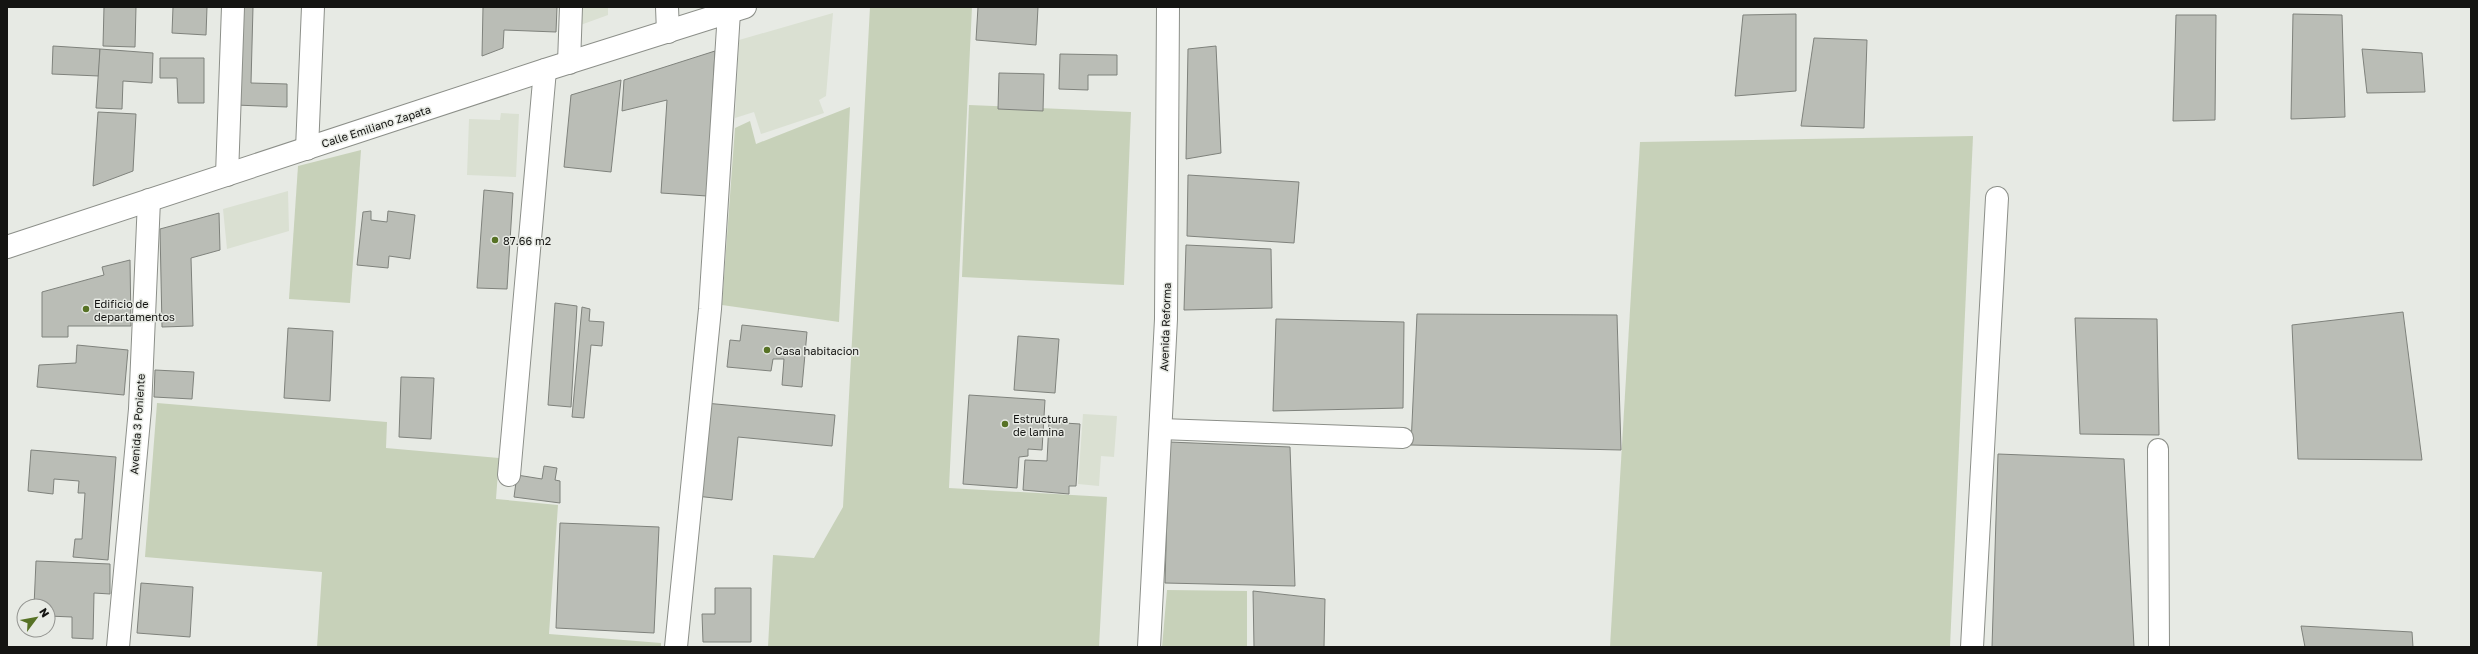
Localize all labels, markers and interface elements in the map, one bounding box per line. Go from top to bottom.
street label: Calle Emiliano Zapata [320,102,432,150]
place label: 87.66 m2 [503,234,551,247]
marker: 87.66 m2 [490,235,500,245]
street label: Avenida Reforma [1157,282,1173,372]
place label: Edificio de departamentos [94,297,175,323]
marker: Edificio de departamentos [81,304,91,314]
place label: Casa habitacion [775,344,859,357]
marker: Casa habitacion [762,345,772,355]
street label: Avenida 3 Poniente [127,373,147,475]
place label: Estructura de lamina [1013,412,1068,438]
marker: Estructura de lamina [1000,419,1010,429]
north arrow [16,598,56,638]
text: N [37,605,53,619]

